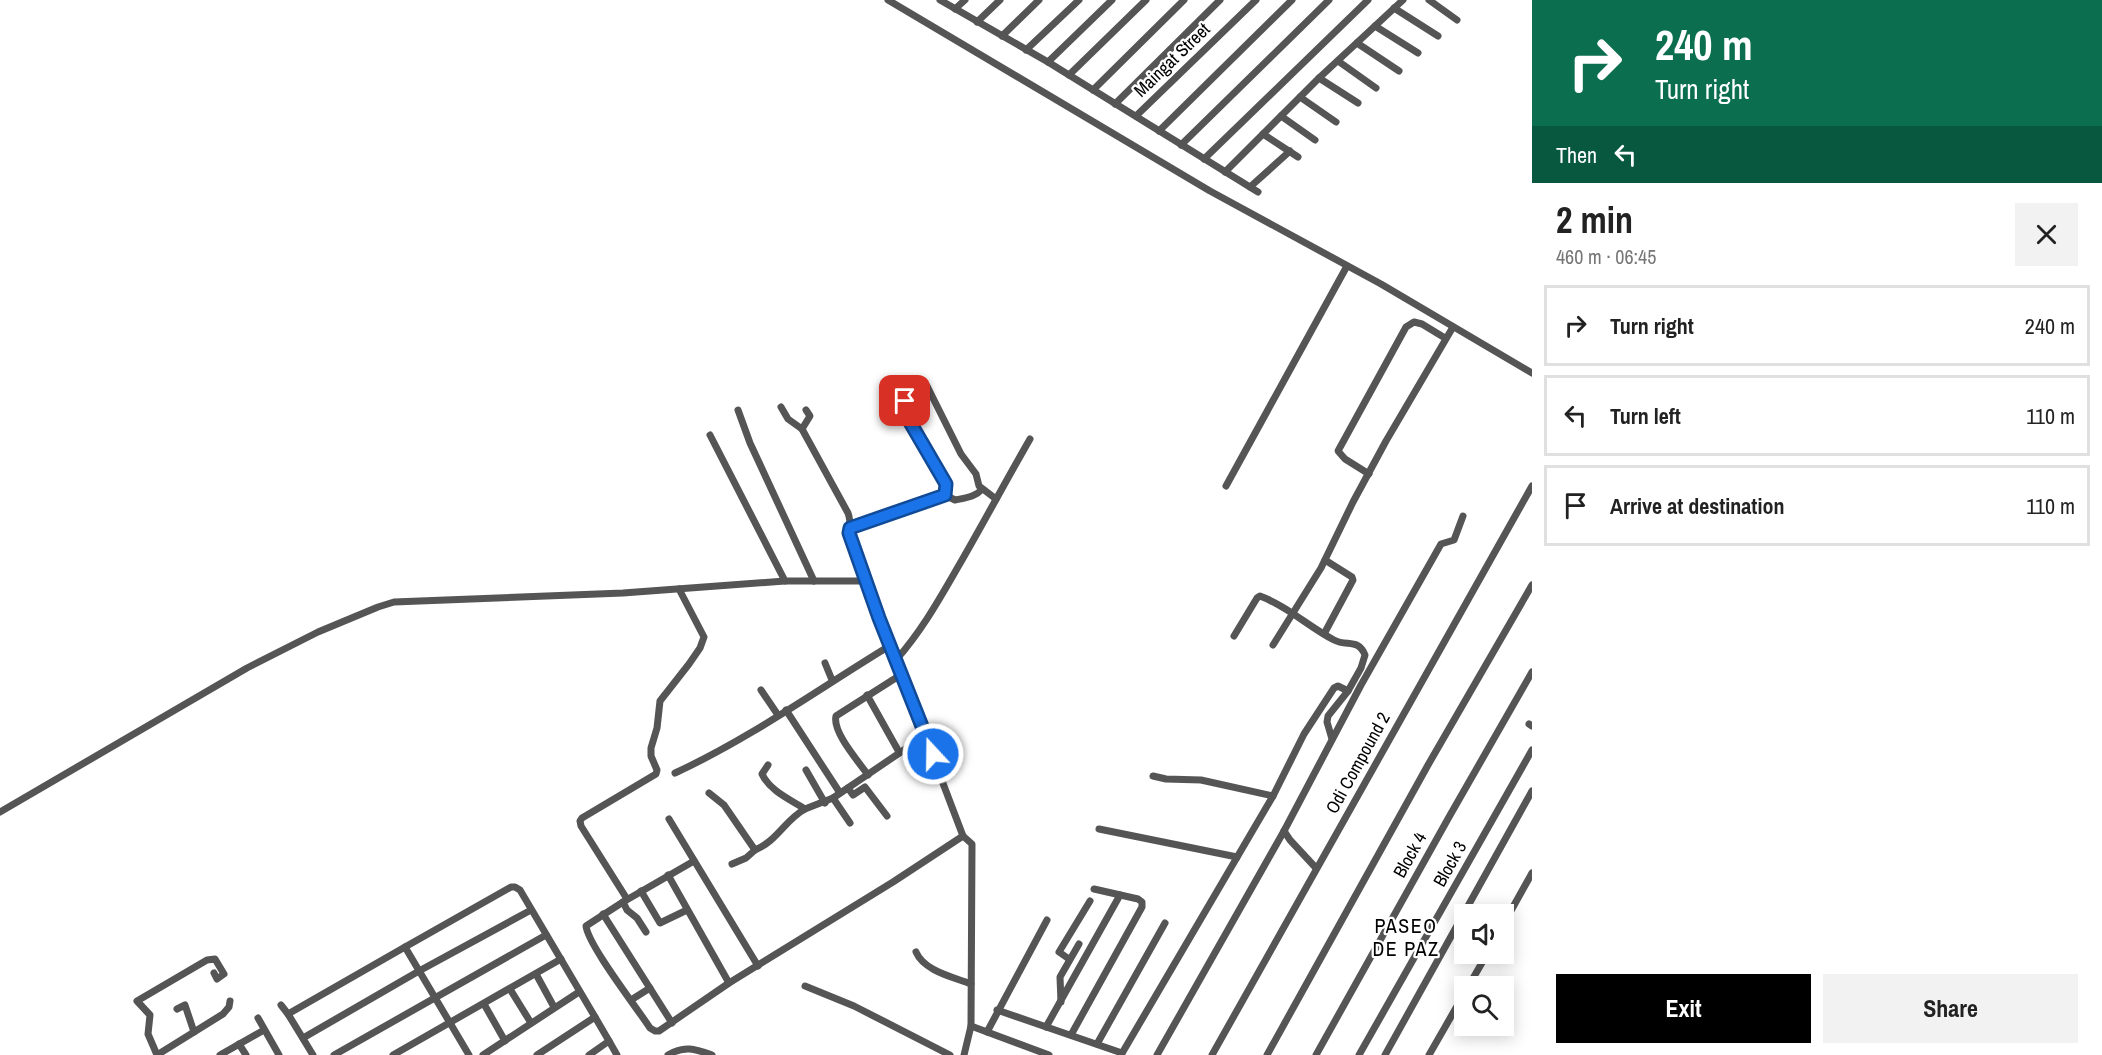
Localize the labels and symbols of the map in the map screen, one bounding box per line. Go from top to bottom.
street label: Maingat Street [1128,17,1215,102]
pin [879,375,930,426]
street label: Odi Compound 2 [1319,708,1396,818]
position arrow [901,722,965,786]
street label: Block 4 [1387,828,1432,882]
street label: Block 3 [1427,837,1472,891]
district label: PASEO DE PAZ [1372,912,1440,962]

